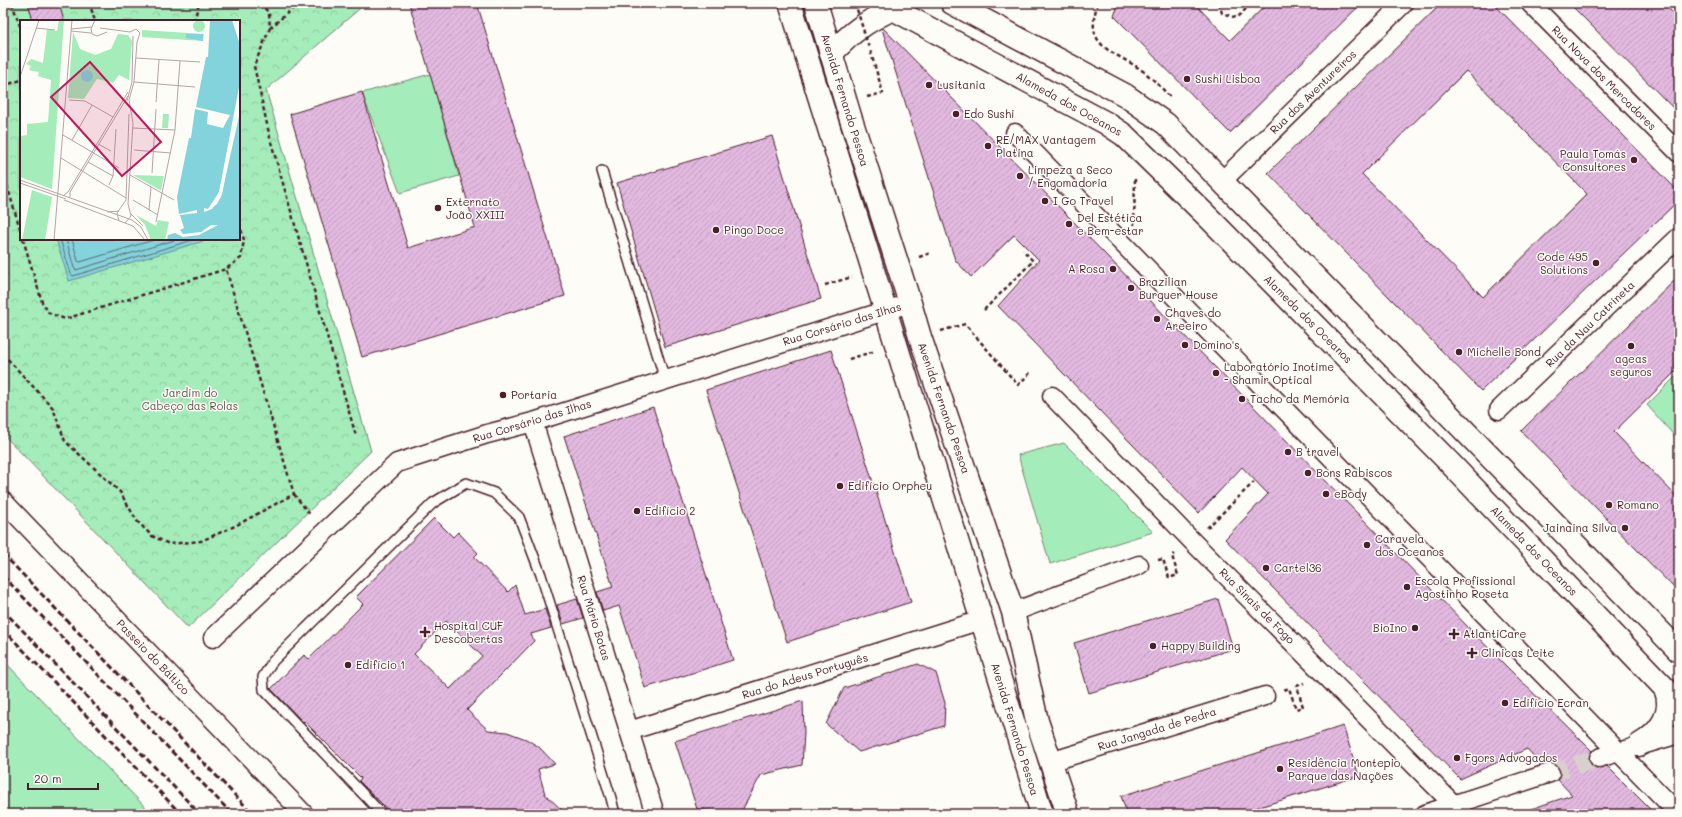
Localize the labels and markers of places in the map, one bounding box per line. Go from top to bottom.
place label: Sushi Lisboa [1195,71,1261,86]
marker: Sushi Lisboa [1182,74,1192,84]
place label: Lusitania [937,77,986,92]
marker: Lusitania [924,80,934,90]
place label: Edo Sushi [964,106,1014,121]
marker: Edo Sushi [951,109,961,119]
place label: RE/MAX Vantagem Platina [996,132,1096,160]
marker: RE/MAX Vantagem Platina [983,141,993,151]
place label: Paula Tomás Consultores [1560,146,1626,174]
marker: Paula Tomás Consultores [1629,155,1639,165]
place label: Limpeza a Seco / Engomadoria [1028,162,1113,190]
marker: Limpeza a Seco / Engomadoria [1015,171,1025,181]
place label: I Go Travel [1053,193,1113,208]
place label: Externato João XXIII [446,194,505,222]
marker: I Go Travel [1040,196,1050,206]
marker: Externato João XXIII [433,203,443,213]
place label: Del Estética e Bem-estar [1077,210,1144,238]
marker: Del Estética e Bem-estar [1064,219,1074,229]
place label: Pingo Doce [724,222,784,237]
marker: Pingo Doce [711,225,721,235]
place label: Code 495 Solutions [1537,249,1588,277]
marker: Code 495 Solutions [1591,258,1601,268]
place label: A Rosa [1068,261,1105,276]
marker: A Rosa [1108,264,1118,274]
place label: Brazilian Burguer House [1139,274,1218,302]
marker: Brazilian Burguer House [1126,283,1136,293]
place label: Chaves do Areeiro [1165,305,1221,333]
marker: Chaves do Areeiro [1152,314,1162,324]
place label: Domino's [1193,337,1240,352]
marker: Domino's [1180,340,1190,350]
marker: ageas seguros [1626,341,1636,351]
place label: Michelle Bond [1467,344,1541,359]
marker: Michelle Bond [1454,347,1464,357]
place label: ageas seguros [1610,351,1652,379]
place label: Laboratório Inotime - Shamir Optical [1224,359,1334,387]
marker: Laboratório Inotime - Shamir Optical [1211,368,1221,378]
place label: Portaria [511,387,557,402]
marker: Portaria [498,390,508,400]
place label: Tacho da Memória [1250,391,1350,406]
marker: Tacho da Memória [1237,394,1247,404]
place label: B travel [1296,444,1339,459]
marker: B travel [1283,447,1293,457]
place label: Bons Rabiscos [1316,465,1392,480]
marker: Bons Rabiscos [1303,468,1313,478]
place label: Edifício Orpheu [848,478,932,493]
marker: Edifício Orpheu [835,481,845,491]
place label: eBody [1334,486,1367,501]
marker: eBody [1321,489,1331,499]
place label: Romano [1617,497,1659,512]
marker: Romano [1604,500,1614,510]
place label: Edifício 2 [645,503,695,518]
marker: Edifício 2 [632,506,642,516]
place label: Jainaina Silva [1543,520,1617,535]
marker: Jainaina Silva [1620,523,1630,533]
place label: Caravela dos Oceanos [1375,531,1444,559]
marker: Caravela dos Oceanos [1362,540,1372,550]
place label: Cartel36 [1274,560,1322,575]
marker: Cartel36 [1261,563,1271,573]
place label: Escola Profissional Agostinho Roseta [1415,573,1515,601]
marker: Escola Profissional Agostinho Roseta [1402,582,1412,592]
place label: Hospital CUF Descobertas [434,618,503,646]
place label: BioIno [1373,620,1407,635]
marker: BioIno [1410,623,1420,633]
marker: Hospital CUF Descobertas [419,626,431,638]
place label: AtlantiCare [1463,626,1527,641]
marker: AtlantiCare [1448,628,1460,640]
place label: Happy Building [1161,638,1240,653]
marker: Happy Building [1148,641,1158,651]
place label: Clinicas Leite [1481,645,1554,660]
marker: Clinicas Leite [1466,647,1478,659]
place label: Edifício 1 [356,657,405,672]
marker: Edifício 1 [343,660,353,670]
place label: Edifício Ecran [1513,695,1589,710]
marker: Edifício Ecran [1500,698,1510,708]
place label: Fgors Advogados [1465,750,1557,765]
marker: Fgors Advogados [1452,753,1462,763]
place label: Residência Montepio Parque das Nações [1288,755,1401,783]
marker: Residência Montepio Parque das Nações [1275,764,1285,774]

